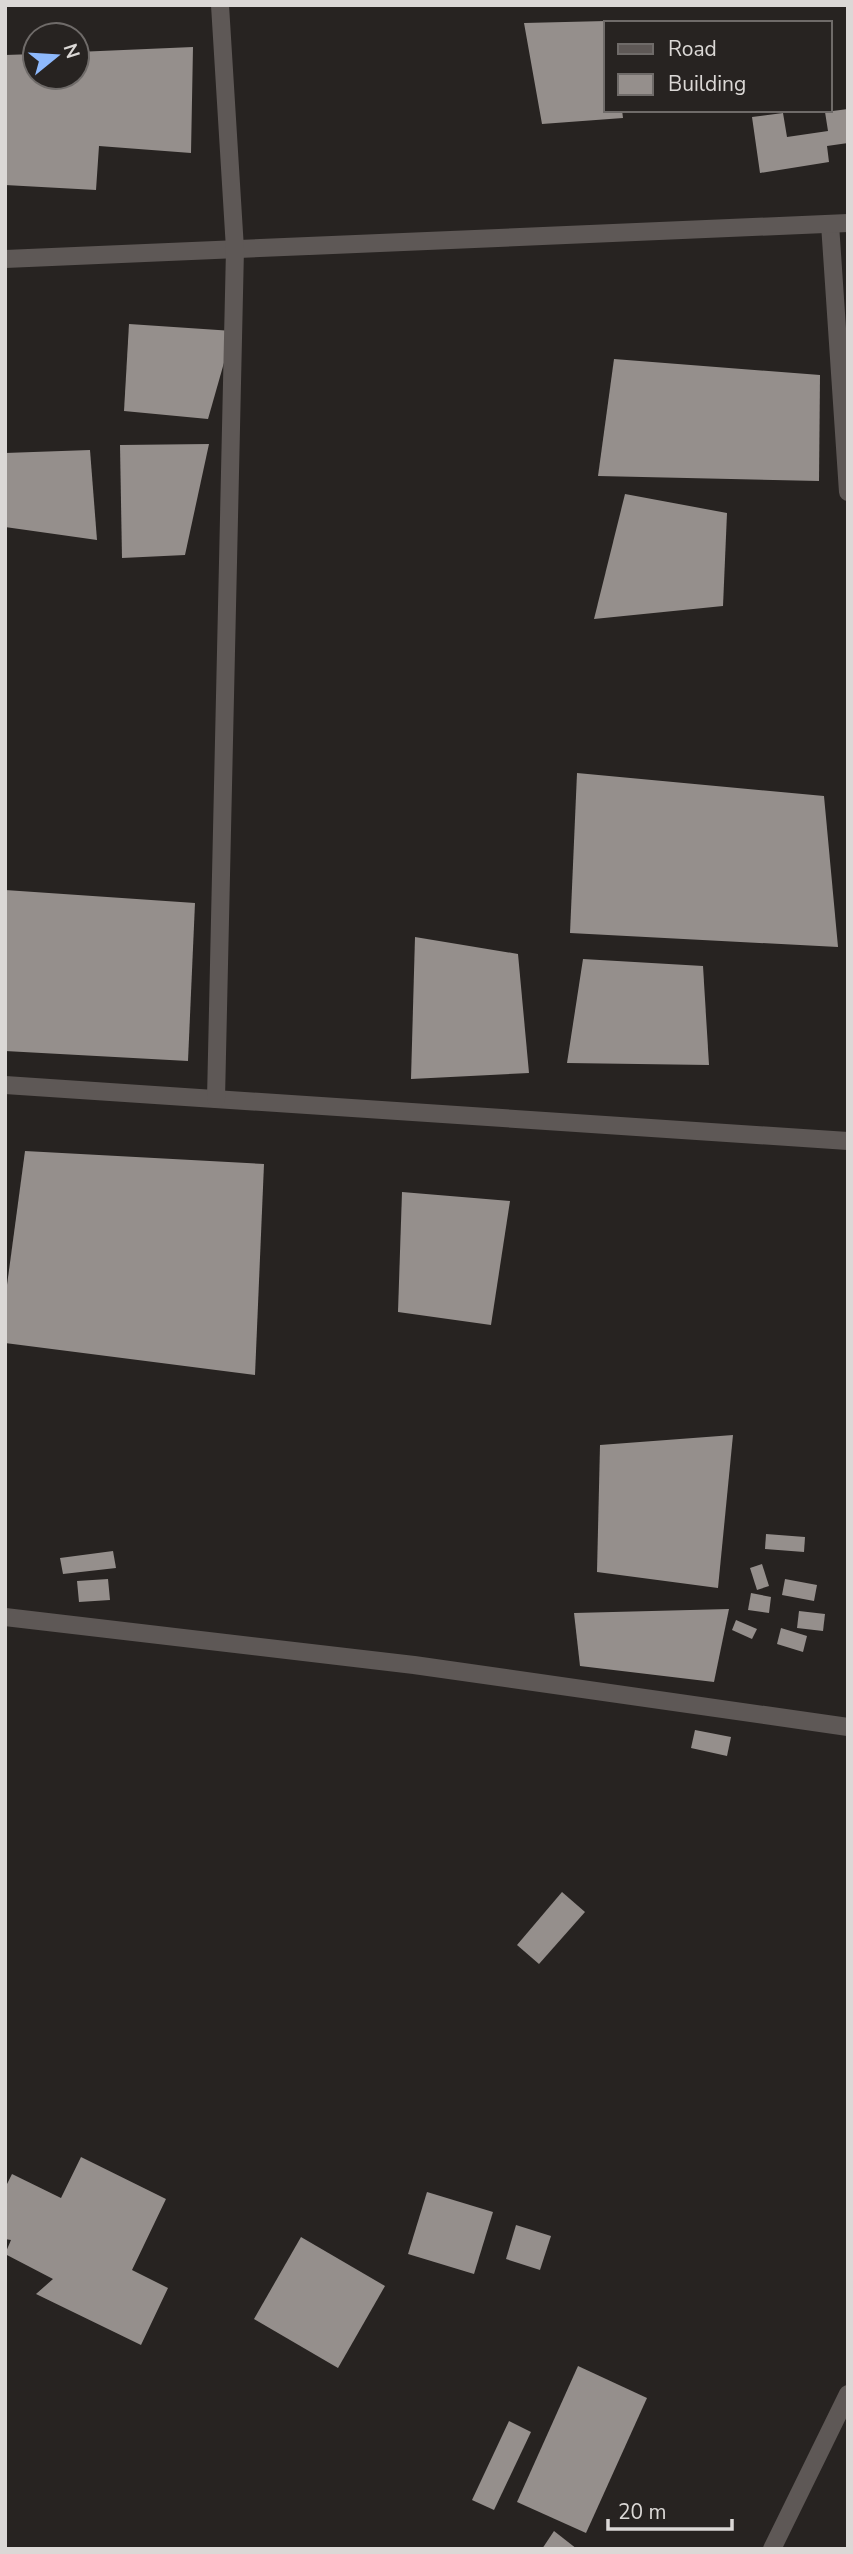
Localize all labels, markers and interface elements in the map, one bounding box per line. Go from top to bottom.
north arrow [21,21,91,91]
legend [604,21,832,112]
text: Road [668,35,717,63]
text: N [57,40,86,62]
text: Building [668,70,746,98]
scale bar [608,2488,732,2532]
text: 20 m [618,2498,667,2526]

